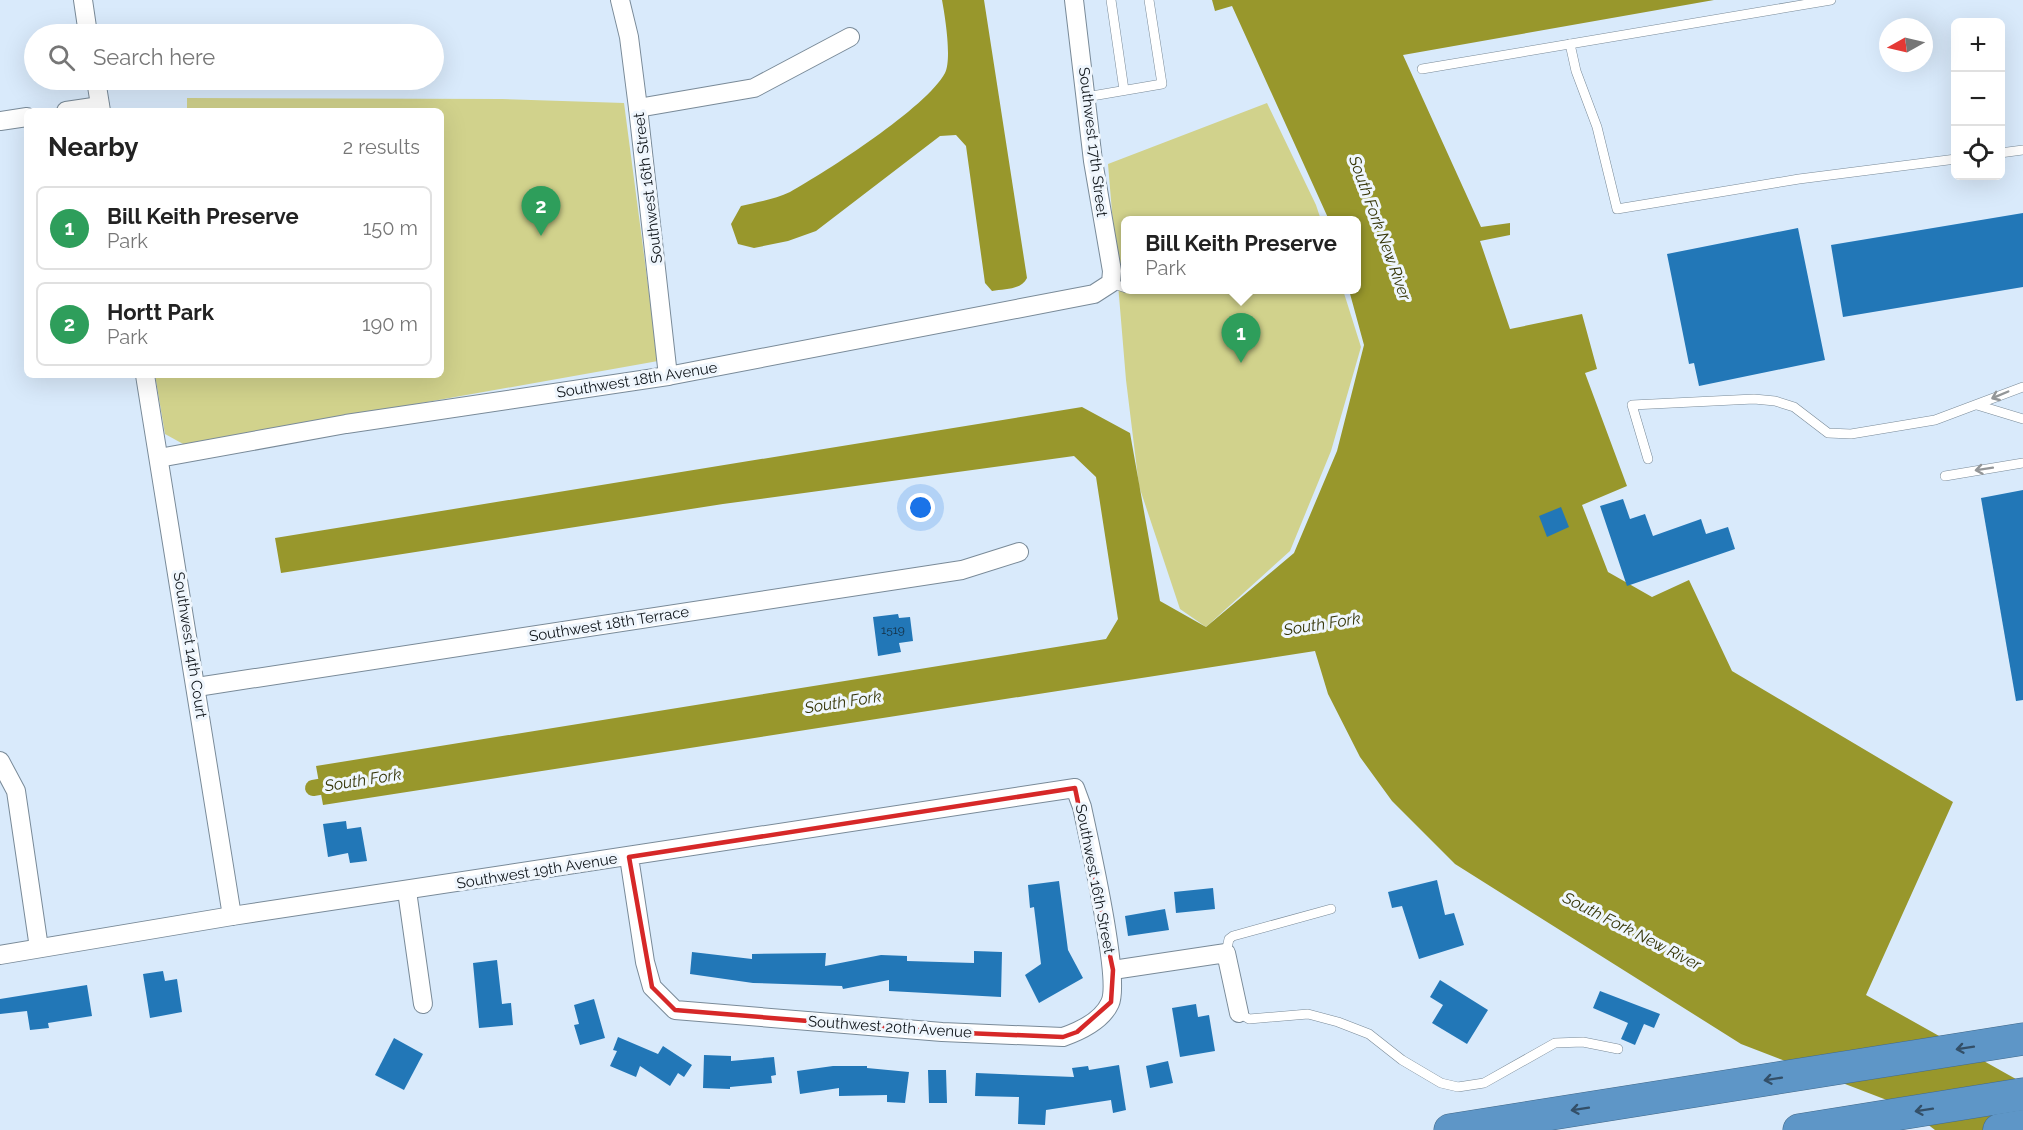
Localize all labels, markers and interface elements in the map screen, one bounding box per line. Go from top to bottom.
north arrow [1879,18,1933,72]
map controls [1951,18,2005,180]
button: + [1951,18,2005,72]
search box [24,24,444,90]
icon: search [45,41,78,74]
text: Search here [93,44,215,70]
street label: Southwest 17th Street [1075,66,1111,218]
button: − [1951,72,2005,126]
street label: Southwest 16th Street [630,111,666,265]
button: locate [1951,126,2005,180]
text: Nearby [48,132,138,162]
text: 2 results [343,135,420,159]
water label: South Fork New River [1345,152,1415,303]
pin: 2 [522,186,560,236]
text: Bill Keith Preserve [107,203,299,229]
text: 1 [65,216,74,240]
text: 150 m [363,216,418,240]
popup [1121,216,1361,294]
text: Park [107,229,148,253]
text: Bill Keith Preserve [1145,230,1337,256]
text: Park [1145,256,1186,280]
text: Hortt Park [107,299,214,325]
text: 2 [64,312,75,336]
text: 190 m [362,312,418,336]
pin: 1 [1222,314,1260,363]
text: Park [107,325,148,349]
street label: Southwest 18th Avenue [555,358,719,402]
one-way arrow [1991,390,2009,402]
one-way arrow [1975,464,1994,475]
your location [906,493,935,522]
street label: Southwest 14th Court [170,571,210,719]
street label: Southwest 18th Terrace [528,602,690,646]
water label: South Fork [1281,608,1362,640]
house number: 1519 [881,623,905,637]
water label: South Fork [802,686,883,718]
water label: South Fork [322,764,403,796]
street label: Southwest 16th Street [1072,803,1118,955]
street label: Southwest 19th Avenue [455,849,619,893]
water label: South Fork New River [1559,887,1705,974]
street label: Southwest 20th Avenue [808,1012,973,1042]
one-way arrow [1956,1043,1976,1054]
one-way arrow [1763,1073,1783,1084]
one-way arrow [1571,1104,1590,1115]
one-way arrow [1914,1105,1934,1116]

